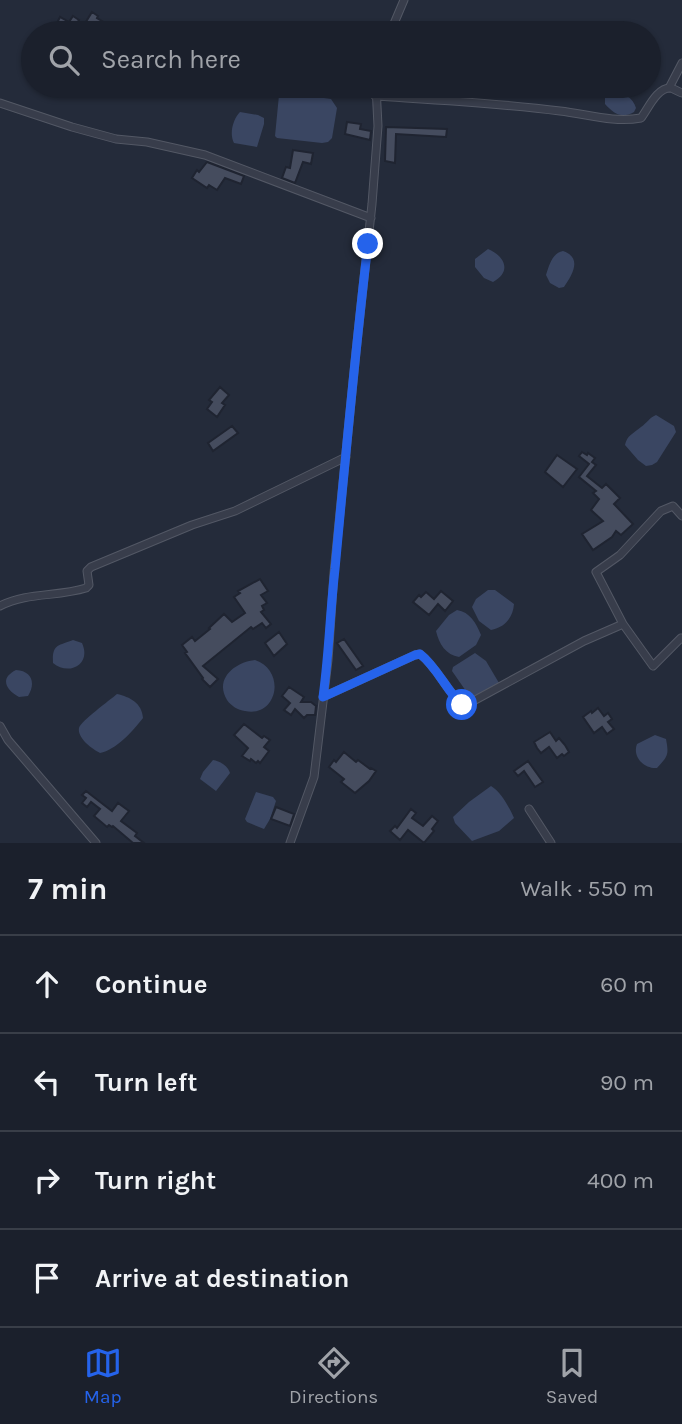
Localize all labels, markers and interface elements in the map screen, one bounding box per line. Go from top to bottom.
search box [21,21,661,98]
icon: search [45,41,83,79]
text: Search here [101,44,241,75]
route end [352,228,383,259]
route start [446,689,477,720]
text: 7 min [28,871,108,907]
text: Walk · 550 m [520,875,654,902]
icon: ahead [28,965,66,1003]
text: Continue [95,969,207,1000]
text: 60 m [600,971,654,998]
icon: left [28,1063,66,1101]
text: Turn left [95,1067,197,1098]
text: 90 m [600,1069,654,1096]
icon: right [28,1161,66,1199]
text: Turn right [95,1165,216,1196]
text: 400 m [587,1167,654,1194]
icon: arrive [28,1259,66,1297]
text: Arrive at destination [95,1263,349,1294]
tab: Map [84,1344,122,1408]
tab: Directions [289,1344,378,1408]
tab: Saved [546,1344,598,1408]

